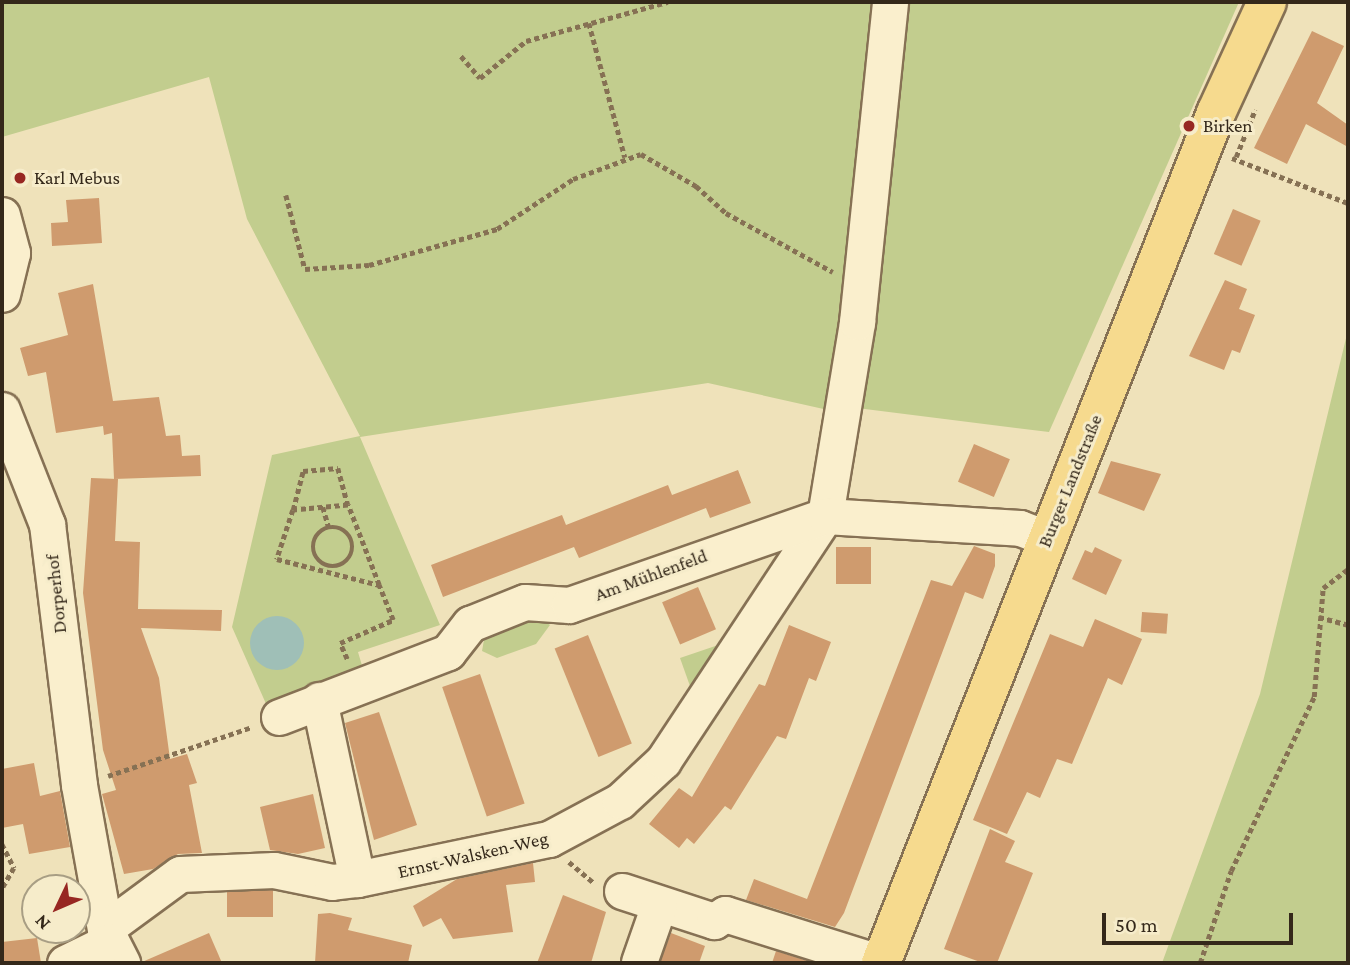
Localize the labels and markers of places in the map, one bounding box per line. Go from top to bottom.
place label: Birken [1203,115,1252,137]
marker: Birken [1181,118,1197,134]
place label: Karl Mebus [34,167,120,189]
marker: Karl Mebus [12,170,28,186]

